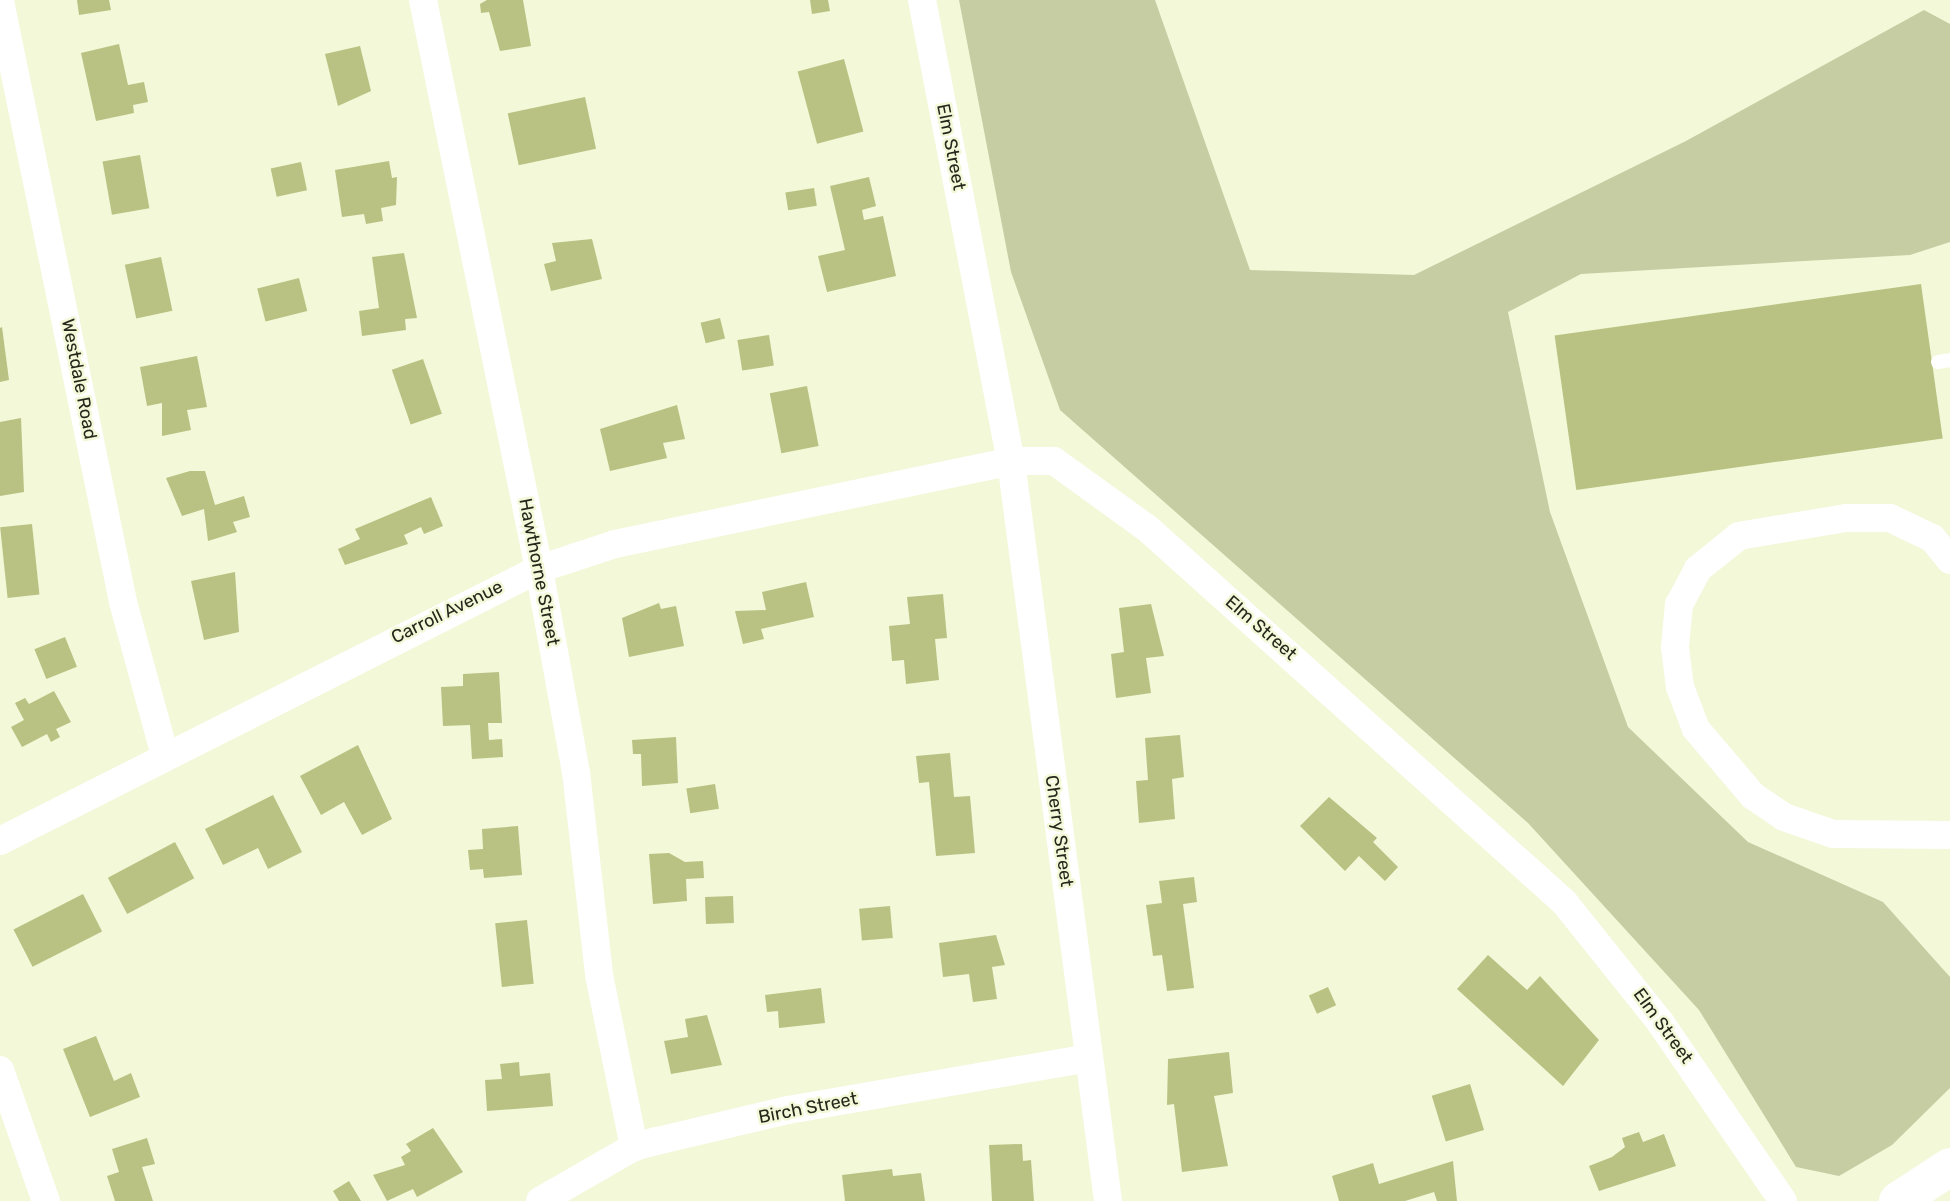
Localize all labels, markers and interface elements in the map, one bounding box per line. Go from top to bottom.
street label: Elm Street [932,102,970,192]
street label: Westdale Road [57,317,101,441]
street label: Hawthorne Street [514,496,564,648]
street label: Carroll Avenue [387,576,507,648]
street label: Elm Street [1221,591,1301,665]
street label: Cherry Street [1040,774,1078,888]
street label: Elm Street [1628,984,1698,1068]
street label: Birch Street [757,1088,859,1128]

